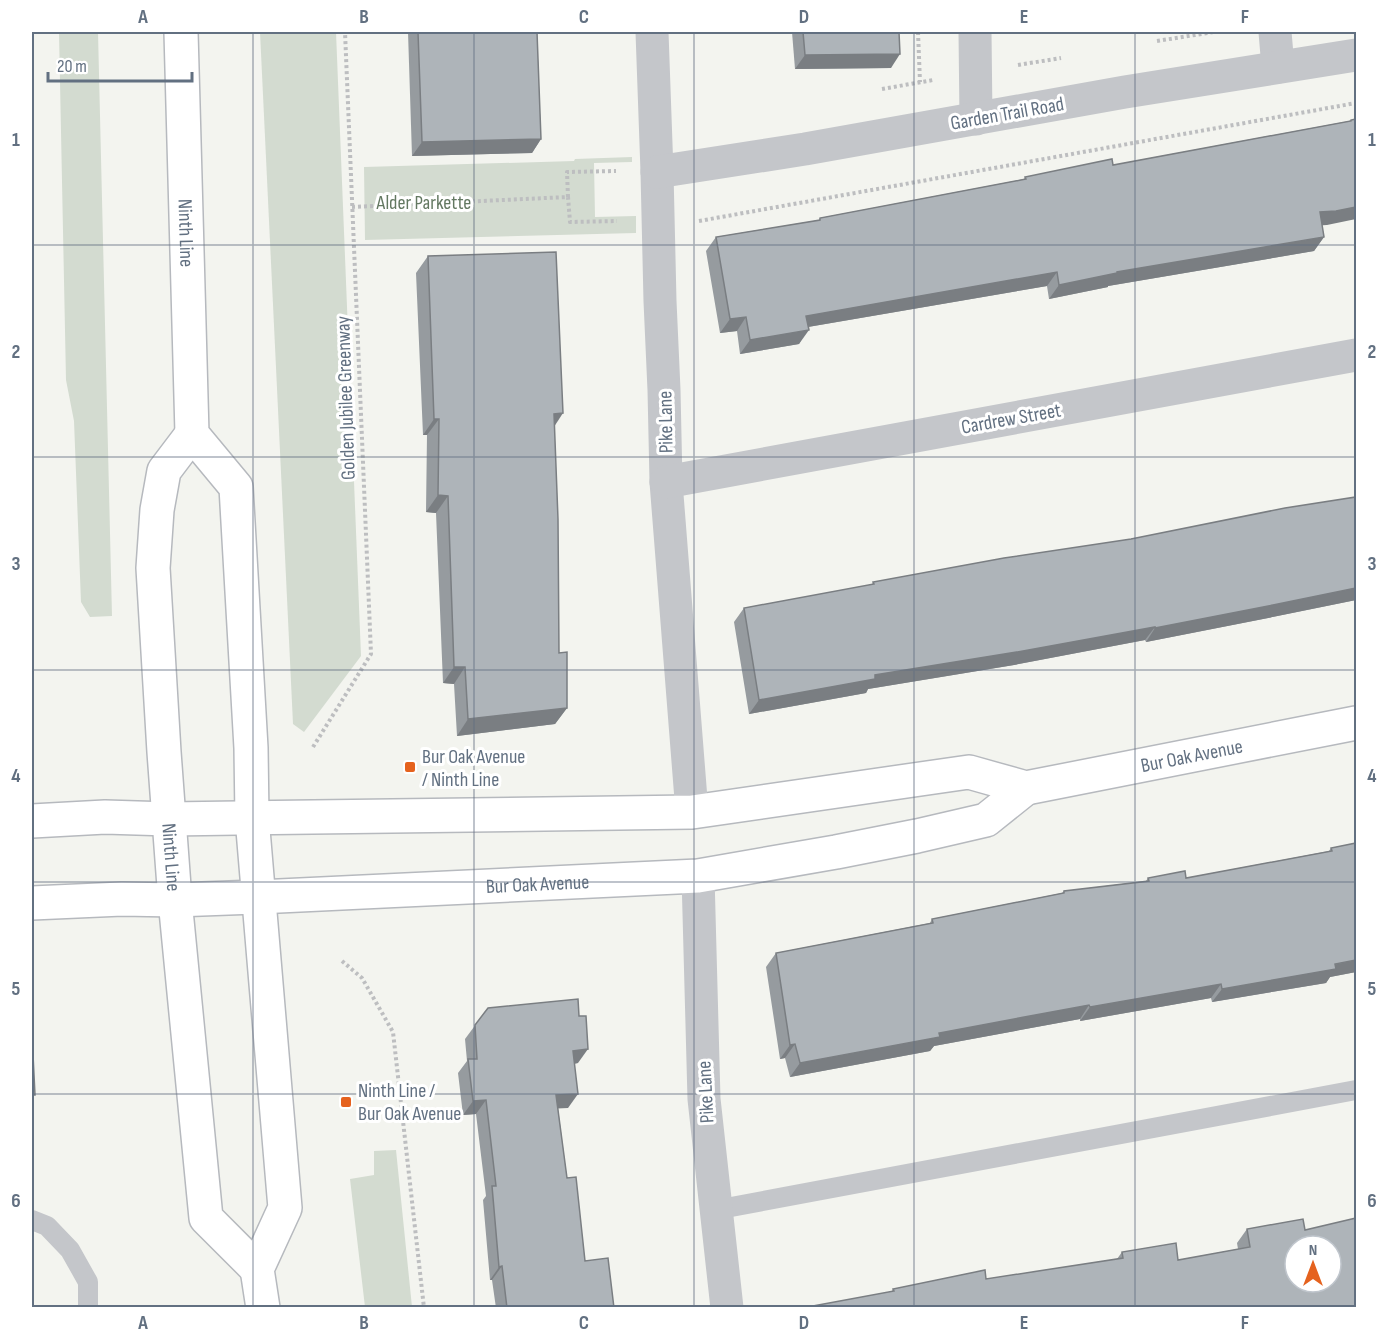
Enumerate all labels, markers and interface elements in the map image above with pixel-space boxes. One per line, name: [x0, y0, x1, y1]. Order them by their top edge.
text: A: [137, 5, 148, 29]
text: B: [359, 5, 369, 29]
text: C: [579, 5, 589, 29]
text: D: [799, 5, 809, 29]
text: E: [1020, 5, 1028, 29]
text: F: [1241, 5, 1249, 29]
scale bar: [48, 45, 192, 83]
text: 20 m: [57, 56, 87, 77]
street label: Garden Trail Road: [949, 92, 1066, 136]
text: 1: [12, 128, 20, 152]
text: 1: [1368, 128, 1376, 152]
park label: Alder Parkette: [376, 191, 471, 215]
street label: Ninth Line: [173, 199, 198, 267]
street label: Golden Jubilee Greenway: [331, 315, 361, 480]
text: 2: [12, 340, 20, 364]
text: 2: [1368, 340, 1376, 364]
street label: Pike Lane: [653, 391, 679, 453]
street label: Cardrew Street: [959, 398, 1063, 440]
text: 3: [12, 552, 21, 576]
text: 3: [1368, 552, 1377, 576]
street label: Bur Oak Avenue: [1139, 735, 1245, 778]
place label: Bur Oak Avenue / Ninth Line: [422, 745, 525, 792]
marker: Bur Oak Avenue / Ninth Line: [403, 760, 417, 774]
text: 4: [11, 764, 21, 788]
text: 4: [1367, 764, 1377, 788]
street label: Ninth Line: [156, 822, 185, 892]
street label: Bur Oak Avenue: [485, 870, 590, 899]
text: 5: [12, 977, 21, 1001]
text: 5: [1368, 977, 1377, 1001]
street label: Pike Lane: [692, 1060, 720, 1124]
place label: Ninth Line / Bur Oak Avenue: [358, 1079, 461, 1126]
marker: Ninth Line / Bur Oak Avenue: [339, 1095, 353, 1109]
text: 6: [11, 1189, 21, 1213]
text: 6: [1367, 1189, 1377, 1213]
north arrow: [1283, 1234, 1343, 1294]
text: N: [1309, 1241, 1317, 1260]
text: A: [137, 1311, 148, 1335]
text: B: [359, 1311, 369, 1335]
text: C: [579, 1311, 589, 1335]
text: D: [799, 1311, 809, 1335]
text: E: [1020, 1311, 1028, 1335]
text: F: [1241, 1311, 1249, 1335]

